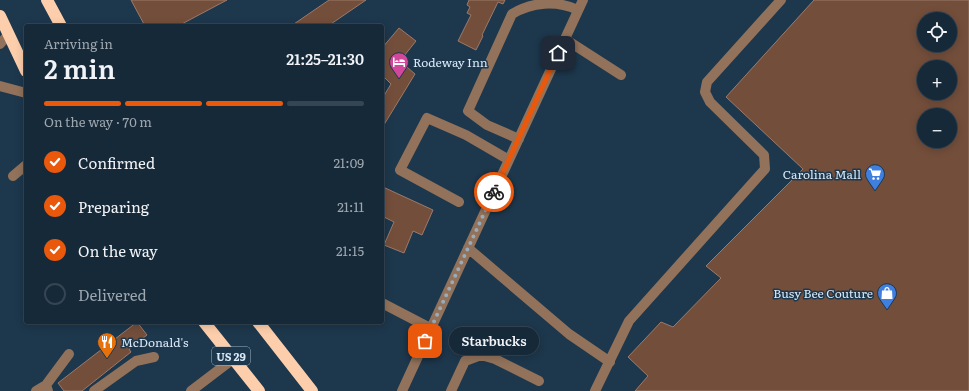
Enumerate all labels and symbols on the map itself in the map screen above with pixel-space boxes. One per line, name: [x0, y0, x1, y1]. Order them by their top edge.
pin: [541, 36, 575, 70]
hotel icon: Rodeway Inn: [388, 51, 410, 79]
place label: Rodeway Inn: [413, 53, 488, 71]
supermarket icon: Carolina Mall: [864, 163, 886, 191]
place label: Carolina Mall: [783, 165, 861, 183]
courier: [474, 172, 514, 212]
shop icon: Busy Bee Couture: [876, 282, 898, 310]
place label: Busy Bee Couture: [773, 284, 873, 302]
pin: [408, 324, 442, 358]
callout: Starbucks: [449, 327, 539, 355]
restaurant icon: McDonald's: [96, 331, 118, 359]
place label: McDonald's: [121, 333, 189, 351]
road number: US 29: [212, 347, 250, 365]

